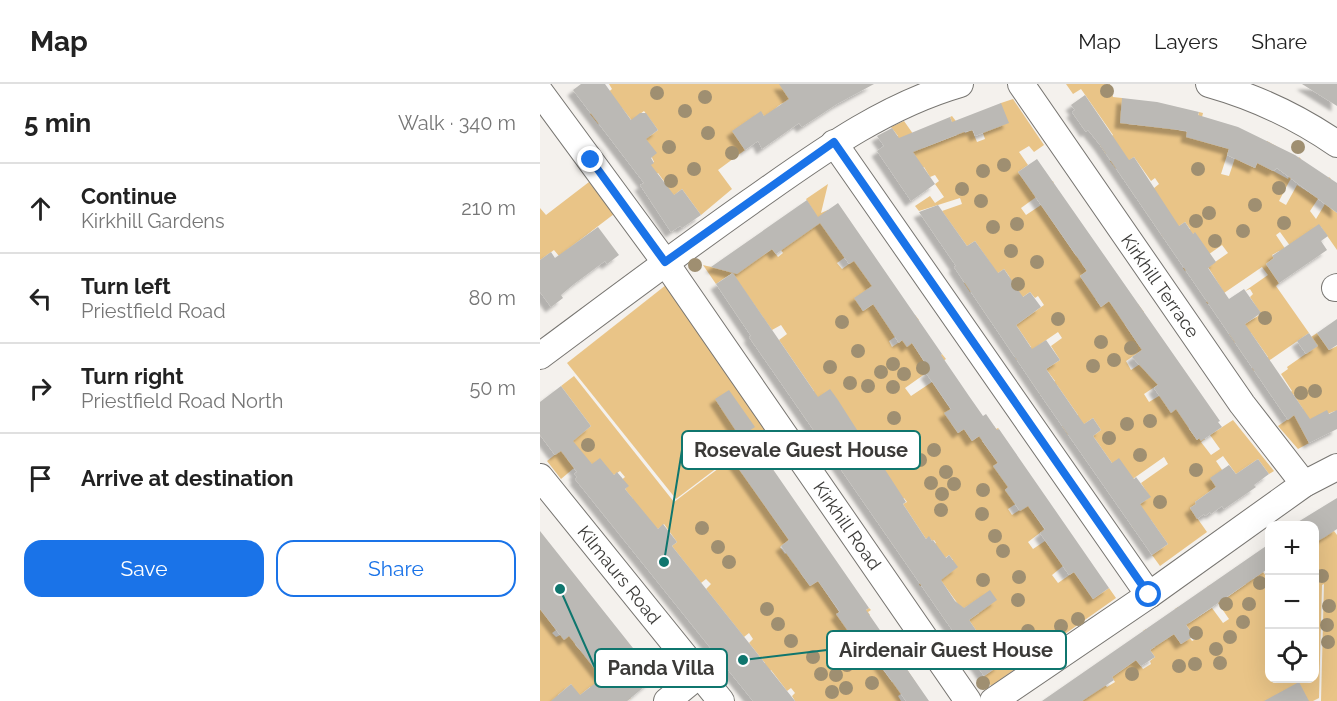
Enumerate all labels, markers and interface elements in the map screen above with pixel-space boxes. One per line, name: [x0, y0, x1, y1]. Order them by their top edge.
text: Map: [30, 25, 88, 58]
text: Map: [1078, 29, 1121, 54]
text: Layers: [1154, 29, 1218, 54]
text: Share: [1251, 29, 1307, 54]
text: 5 min: [24, 108, 91, 138]
text: Walk · 340 m: [398, 111, 516, 135]
route end: [577, 146, 603, 172]
text: Continue: [81, 183, 177, 209]
icon: ahead: [24, 192, 57, 225]
text: 210 m: [461, 196, 516, 220]
text: Kirkhill Gardens: [81, 209, 225, 233]
street label: Kirkhill Terrace: [1117, 230, 1204, 342]
text: Turn left: [81, 273, 171, 299]
icon: left: [24, 282, 57, 315]
text: 80 m: [468, 286, 516, 310]
text: Priestfield Road: [81, 299, 226, 323]
text: Turn right: [81, 363, 184, 389]
icon: right: [24, 372, 57, 405]
text: 50 m: [469, 376, 516, 400]
text: Priestfield Road North: [81, 389, 283, 413]
callout: Rosevale Guest House: [682, 431, 920, 469]
text: Rosevale Guest House: [694, 438, 908, 462]
icon: arrive: [24, 462, 57, 495]
text: Arrive at destination: [81, 465, 294, 491]
street label: Kirkhill Road: [809, 478, 885, 574]
street label: Kilmaurs Road: [573, 521, 665, 628]
map controls: [1265, 521, 1319, 683]
button: +: [1265, 521, 1319, 575]
button: Save: [24, 540, 264, 597]
button: Share: [276, 540, 516, 597]
button: −: [1265, 575, 1319, 629]
route start: [1135, 581, 1161, 607]
button: locate: [1265, 629, 1319, 683]
callout: Airdenair Guest House: [827, 631, 1066, 669]
text: Airdenair Guest House: [839, 638, 1053, 662]
callout: Panda Villa: [595, 649, 727, 687]
text: Panda Villa: [607, 656, 715, 680]

